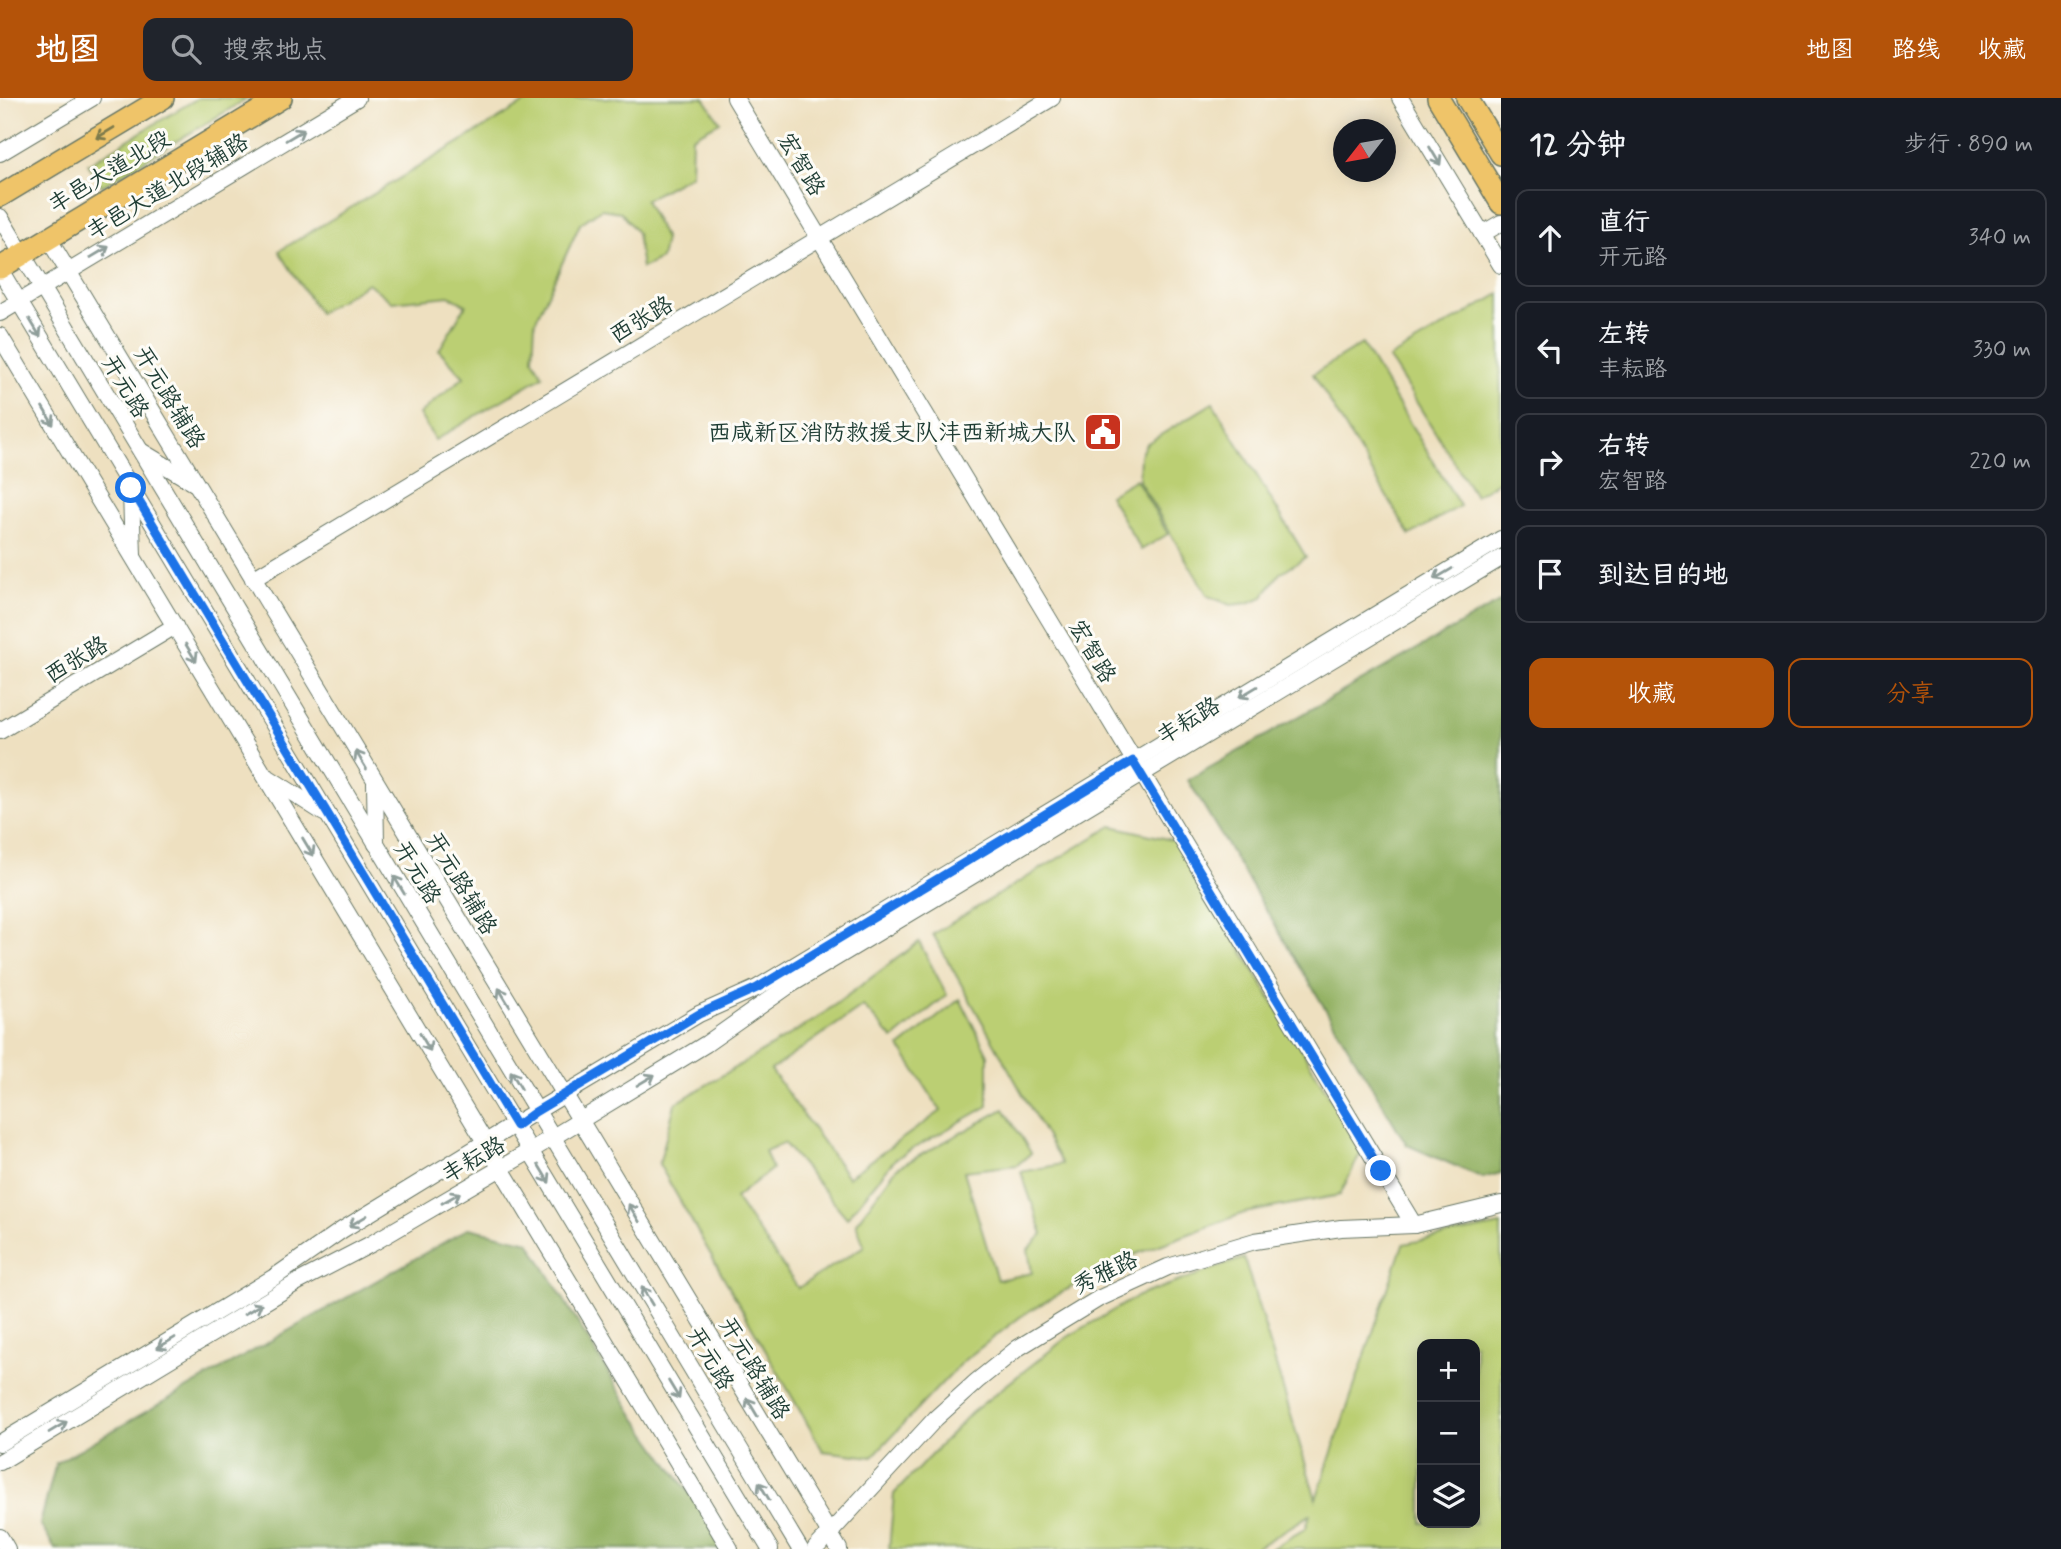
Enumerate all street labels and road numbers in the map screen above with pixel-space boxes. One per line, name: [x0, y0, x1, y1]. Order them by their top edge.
street label: 丰邑大道北段: [43, 124, 177, 221]
street label: 丰邑大道北段辅路: [81, 127, 255, 248]
street label: 宏智路: [770, 128, 831, 202]
street label: 西张路: [605, 290, 679, 351]
street label: 开元路辅路: [126, 341, 211, 455]
street label: 开元路: [94, 350, 155, 424]
street label: 宏智路: [1061, 615, 1122, 689]
street label: 西张路: [40, 630, 114, 691]
street label: 丰耘路: [1152, 691, 1226, 752]
street label: 开元路辅路: [418, 827, 503, 941]
street label: 开元路: [386, 836, 447, 910]
street label: 丰耘路: [437, 1130, 511, 1191]
street label: 秀雅路: [1068, 1245, 1143, 1302]
street label: 开元路辅路: [711, 1312, 796, 1426]
street label: 开元路: [679, 1322, 740, 1396]

